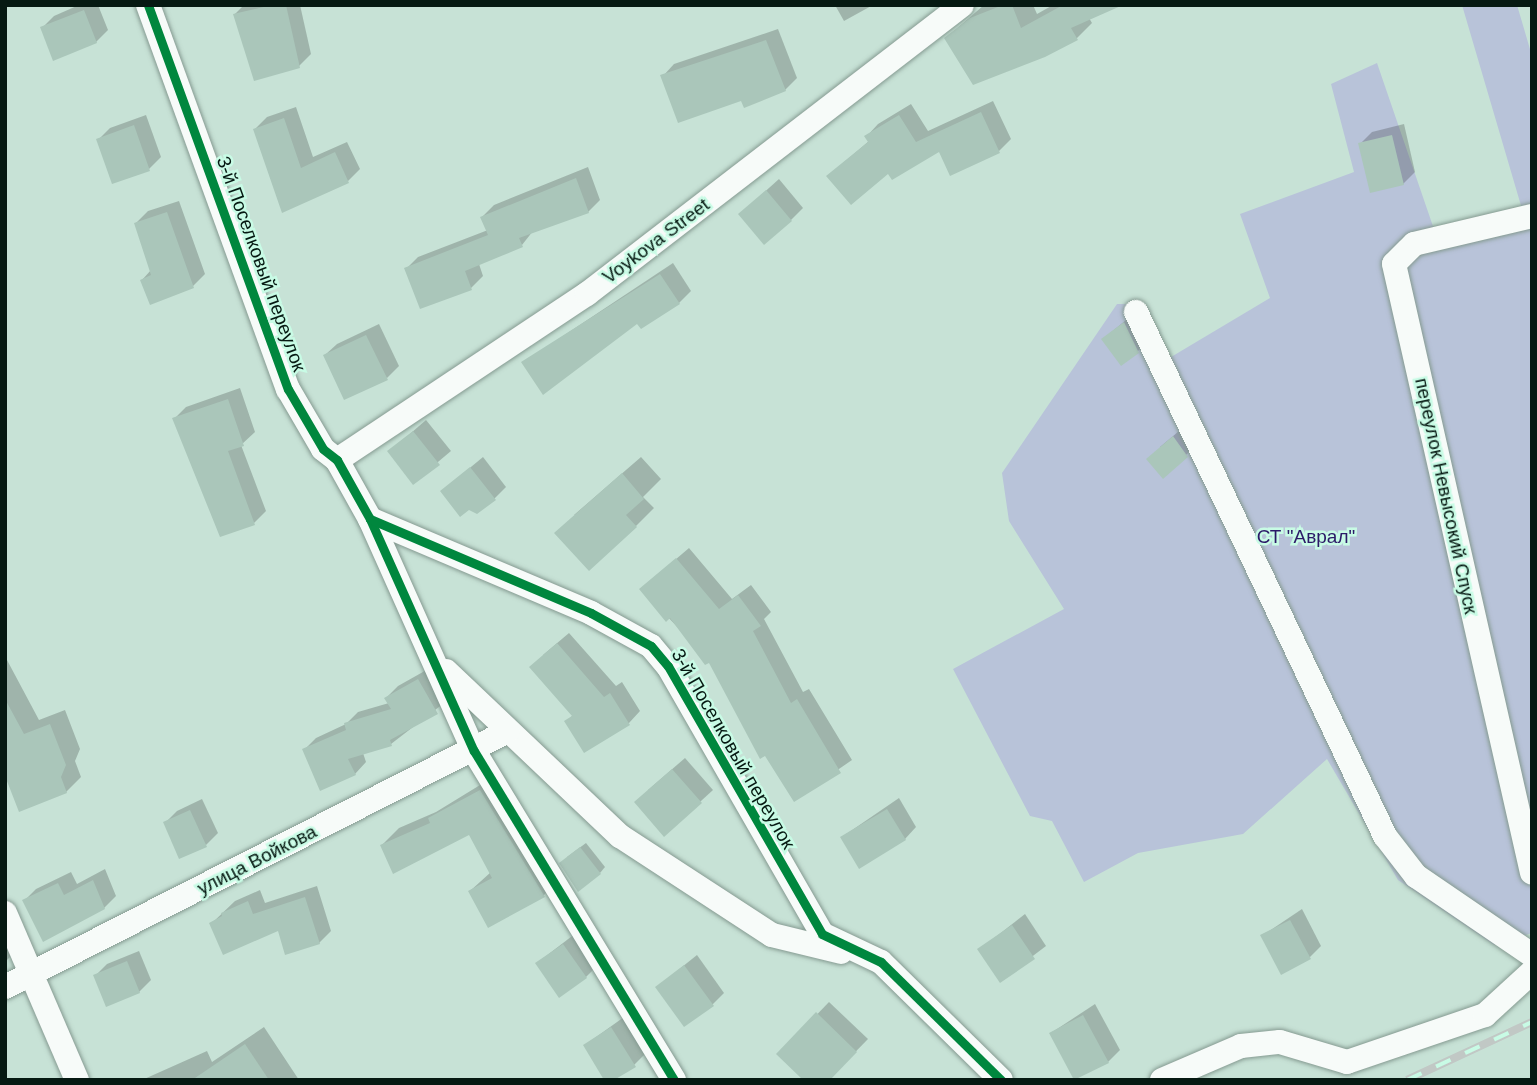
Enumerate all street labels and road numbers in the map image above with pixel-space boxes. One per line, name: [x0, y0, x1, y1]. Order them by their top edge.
street label: 3-й Поселковый переулок: [211, 153, 311, 375]
street label: Voykova Street: [598, 193, 714, 289]
street label: переулок Невысокий Спуск: [1410, 376, 1482, 616]
street label: 3-й Поселковый переулок: [666, 645, 800, 853]
street label: улица Войкова: [194, 820, 320, 900]

